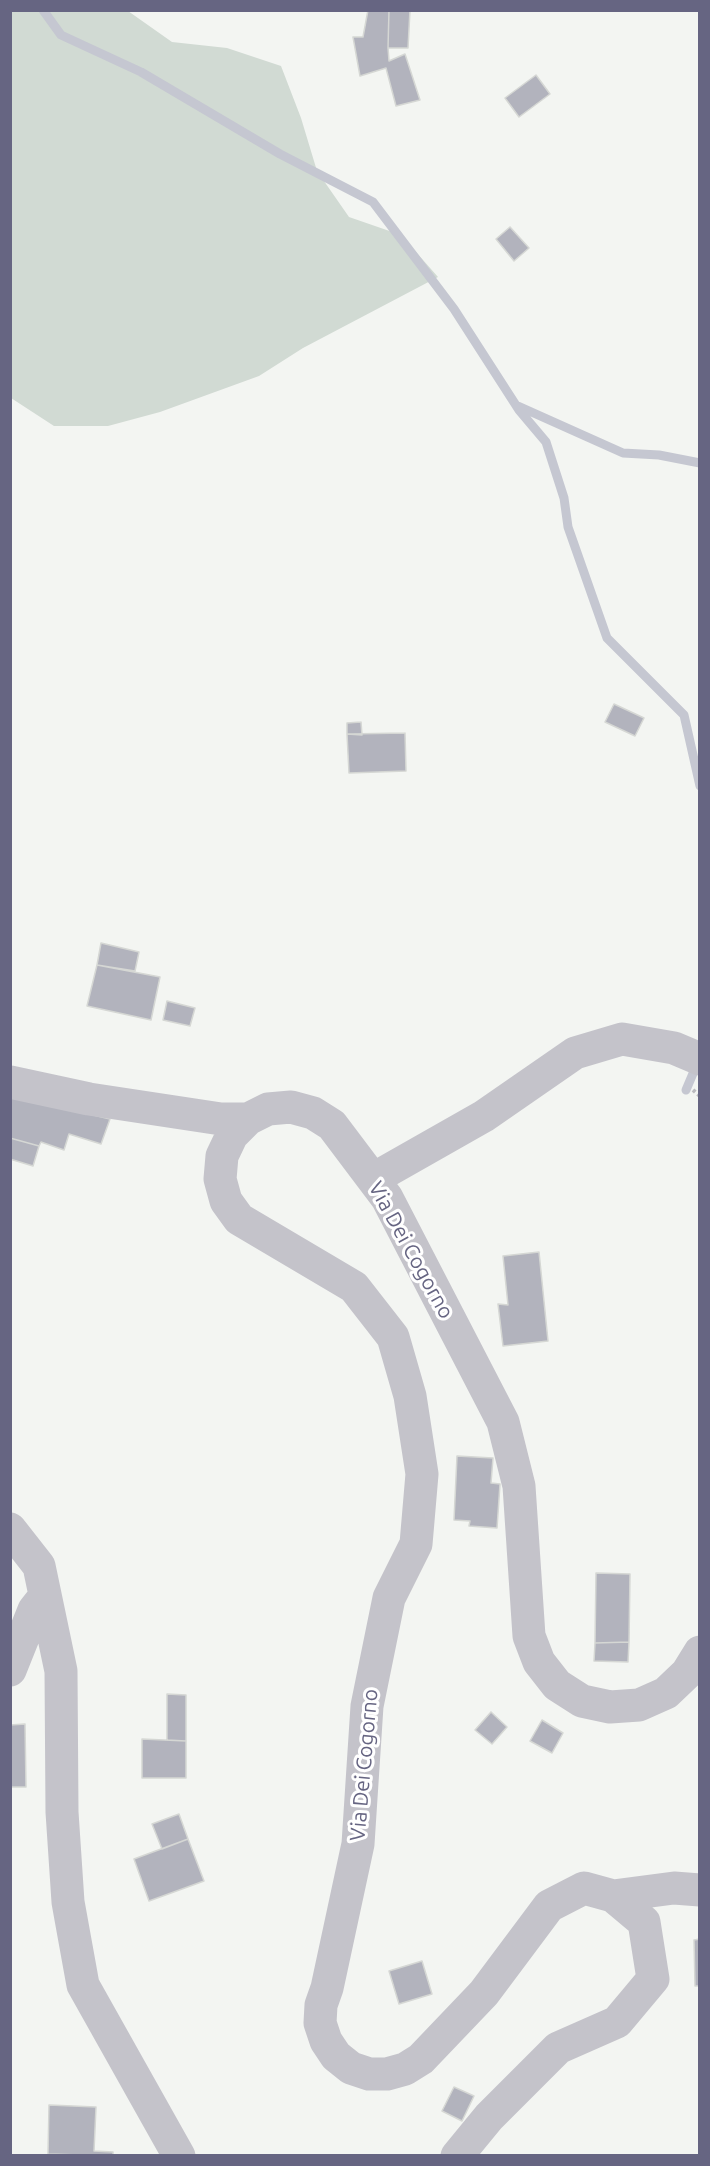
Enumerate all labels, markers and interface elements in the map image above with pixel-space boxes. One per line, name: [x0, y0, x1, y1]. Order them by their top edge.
street label: Via Dei Cogorno: [363, 1177, 459, 1323]
street label: Via Dei Cogorno: [345, 1688, 383, 1842]

